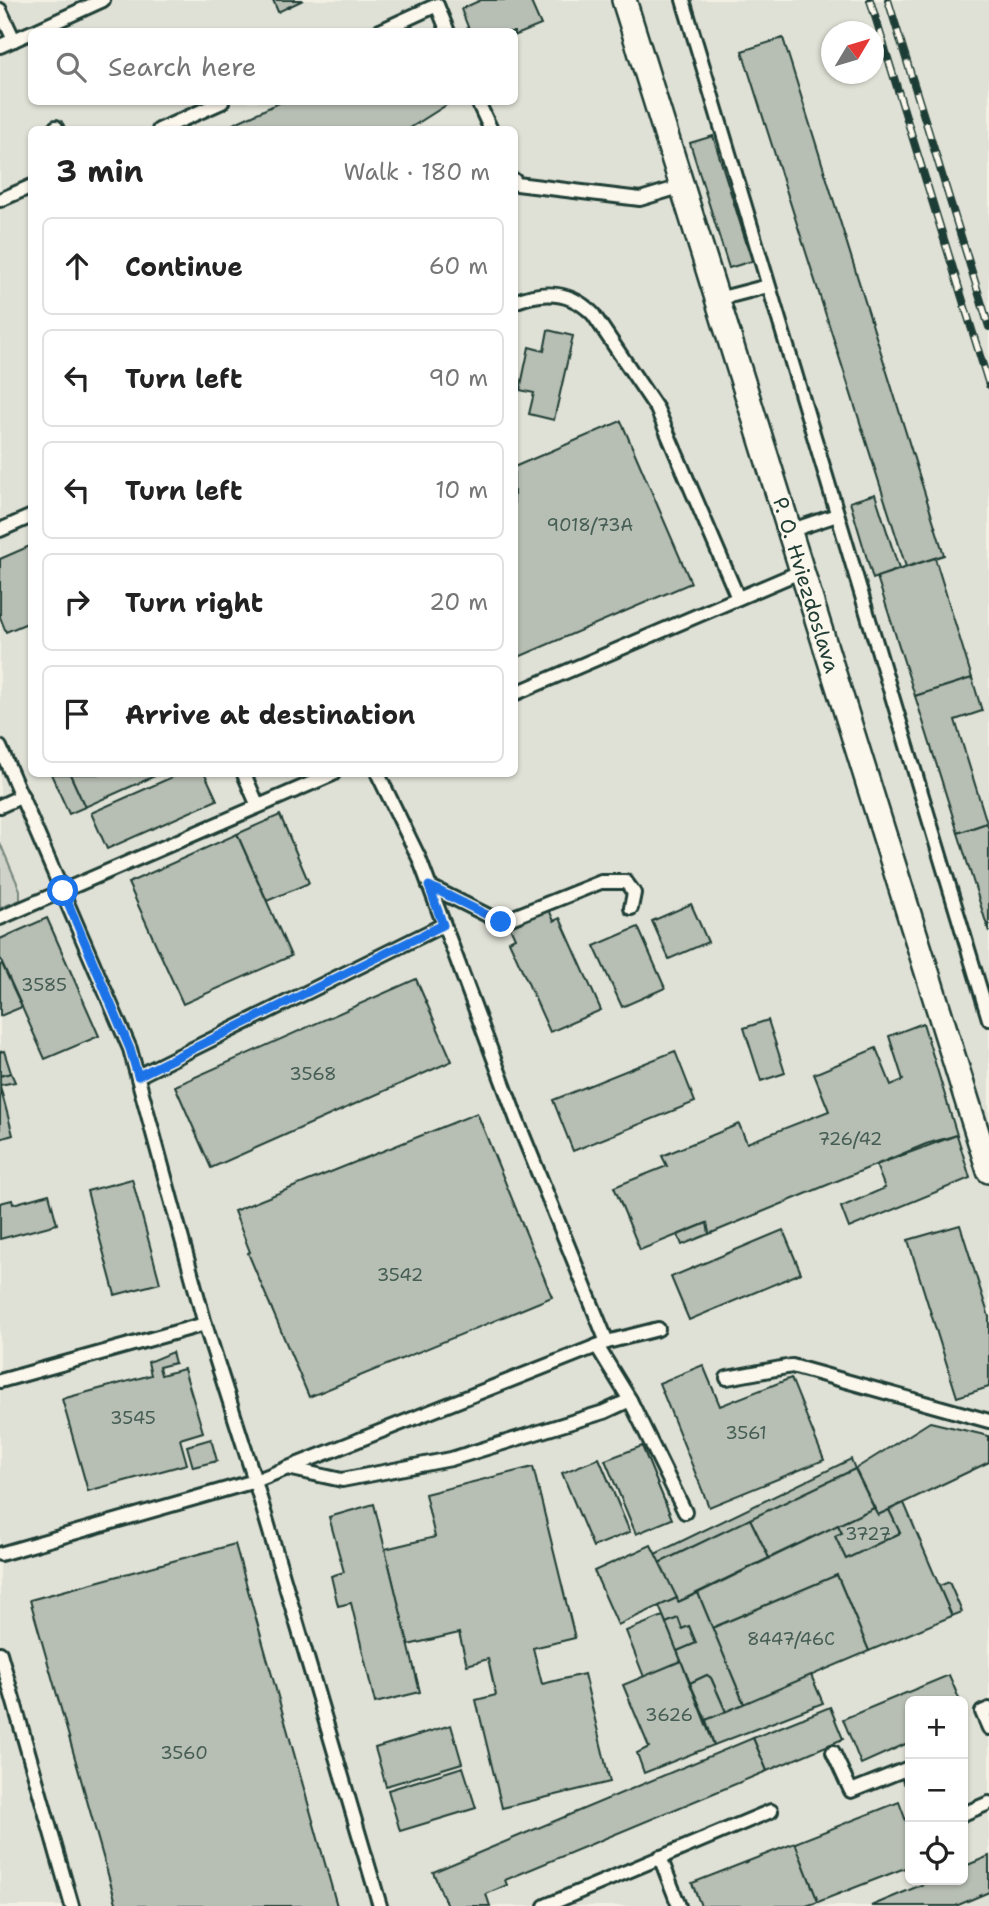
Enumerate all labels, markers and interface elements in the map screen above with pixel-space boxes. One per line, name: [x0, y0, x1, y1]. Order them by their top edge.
north arrow: [821, 21, 884, 84]
search box: [28, 28, 518, 105]
icon: search: [52, 48, 90, 86]
text: Search here: [108, 49, 257, 84]
text: 3 min: [56, 151, 143, 192]
text: Walk · 180 m: [344, 157, 490, 187]
icon: ahead: [58, 247, 96, 285]
text: Continue: [125, 249, 243, 284]
text: 60 m: [429, 251, 488, 281]
icon: left: [58, 359, 96, 397]
text: Turn left: [125, 361, 242, 396]
text: 90 m: [428, 363, 488, 393]
icon: left: [58, 471, 96, 509]
text: Turn left: [125, 473, 242, 508]
text: 10 m: [435, 475, 488, 505]
street label: P. O. Hviezdoslava: [766, 494, 846, 676]
house number: 9018/73A: [547, 513, 633, 537]
icon: right: [58, 583, 96, 621]
text: Turn right: [125, 585, 263, 620]
text: 20 m: [429, 587, 488, 617]
icon: arrive: [58, 695, 96, 733]
text: Arrive at destination: [125, 697, 415, 732]
route start: [47, 875, 78, 906]
route end: [485, 906, 516, 937]
house number: 3585: [21, 973, 67, 997]
house number: 3568: [289, 1062, 337, 1086]
house number: 726/42: [818, 1127, 882, 1151]
house number: 3542: [377, 1263, 423, 1287]
house number: 3545: [110, 1406, 156, 1430]
house number: 3561: [725, 1421, 767, 1445]
house number: 3727: [845, 1522, 891, 1546]
house number: 8447/46C: [747, 1627, 835, 1651]
map controls: [905, 1696, 968, 1885]
button: +: [905, 1696, 968, 1759]
house number: 3626: [645, 1703, 693, 1727]
house number: 3560: [160, 1741, 208, 1765]
button: −: [905, 1759, 968, 1822]
button: locate: [905, 1822, 968, 1885]

